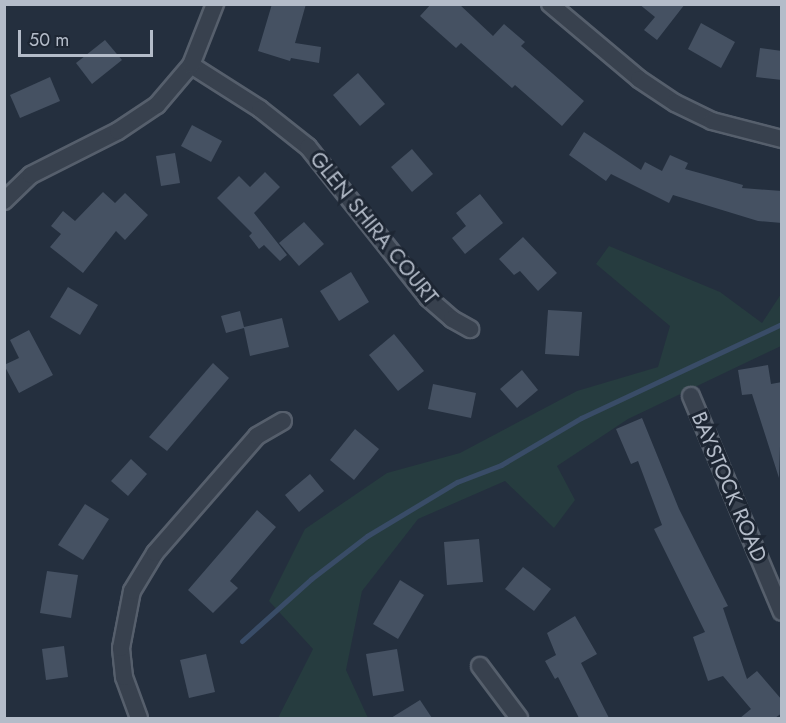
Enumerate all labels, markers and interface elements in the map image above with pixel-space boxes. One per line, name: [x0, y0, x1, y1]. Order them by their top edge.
scale bar: [21, 18, 156, 56]
text: 50 m: [29, 27, 69, 53]
street label: GLEN SHIRA COURT: [305, 147, 443, 309]
street label: BAYSTOCK ROAD: [686, 408, 772, 566]

